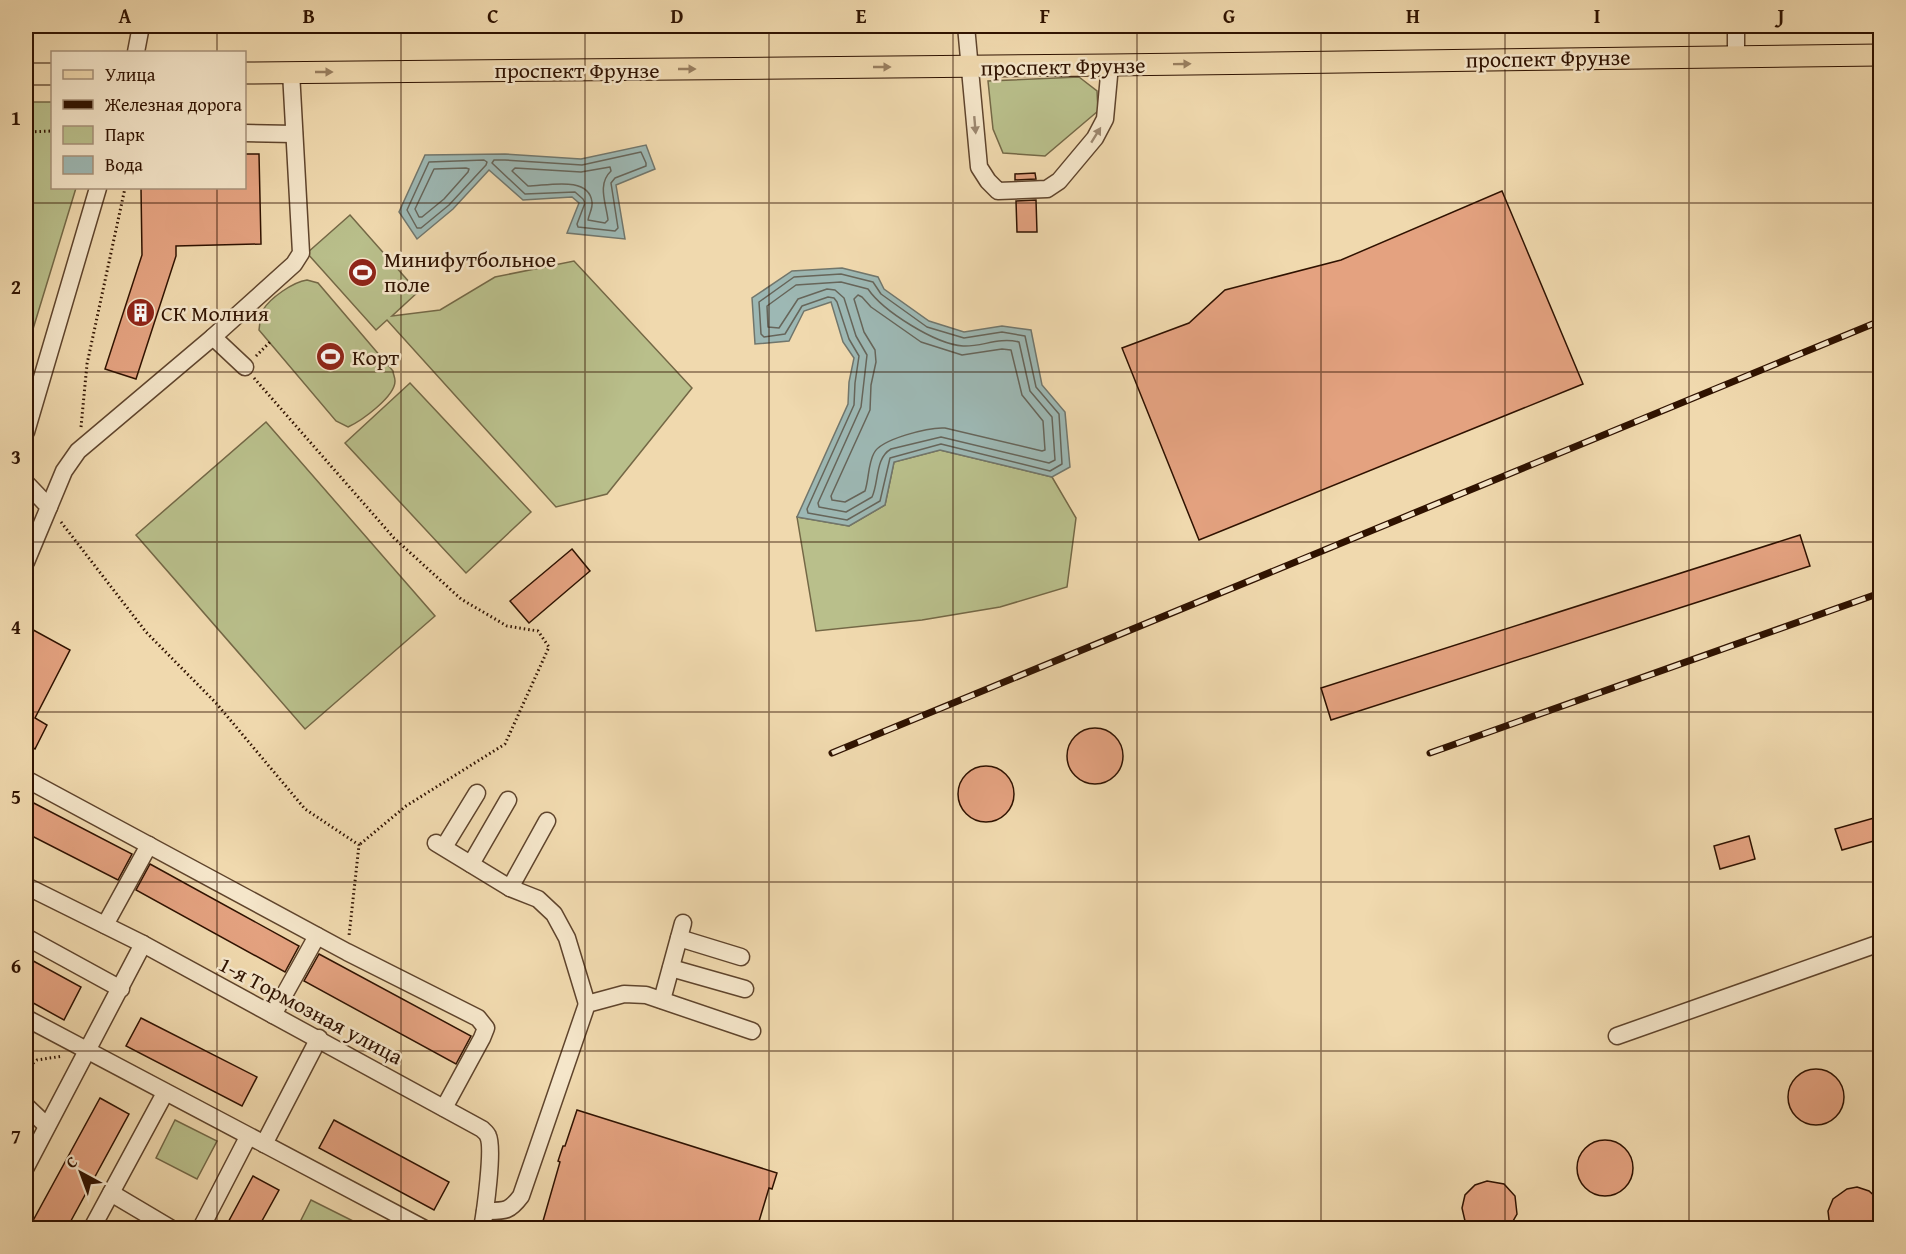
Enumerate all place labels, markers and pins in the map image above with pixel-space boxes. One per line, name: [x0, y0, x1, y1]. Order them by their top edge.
place label: Минифутбольное поле: [384, 243, 556, 300]
sports icon: Минифутбольное поле: [347, 256, 379, 288]
building icon: СК Молния: [124, 297, 156, 329]
place label: СК Молния: [161, 297, 269, 329]
sports icon: Корт: [315, 341, 347, 373]
place label: Корт: [352, 341, 400, 373]

